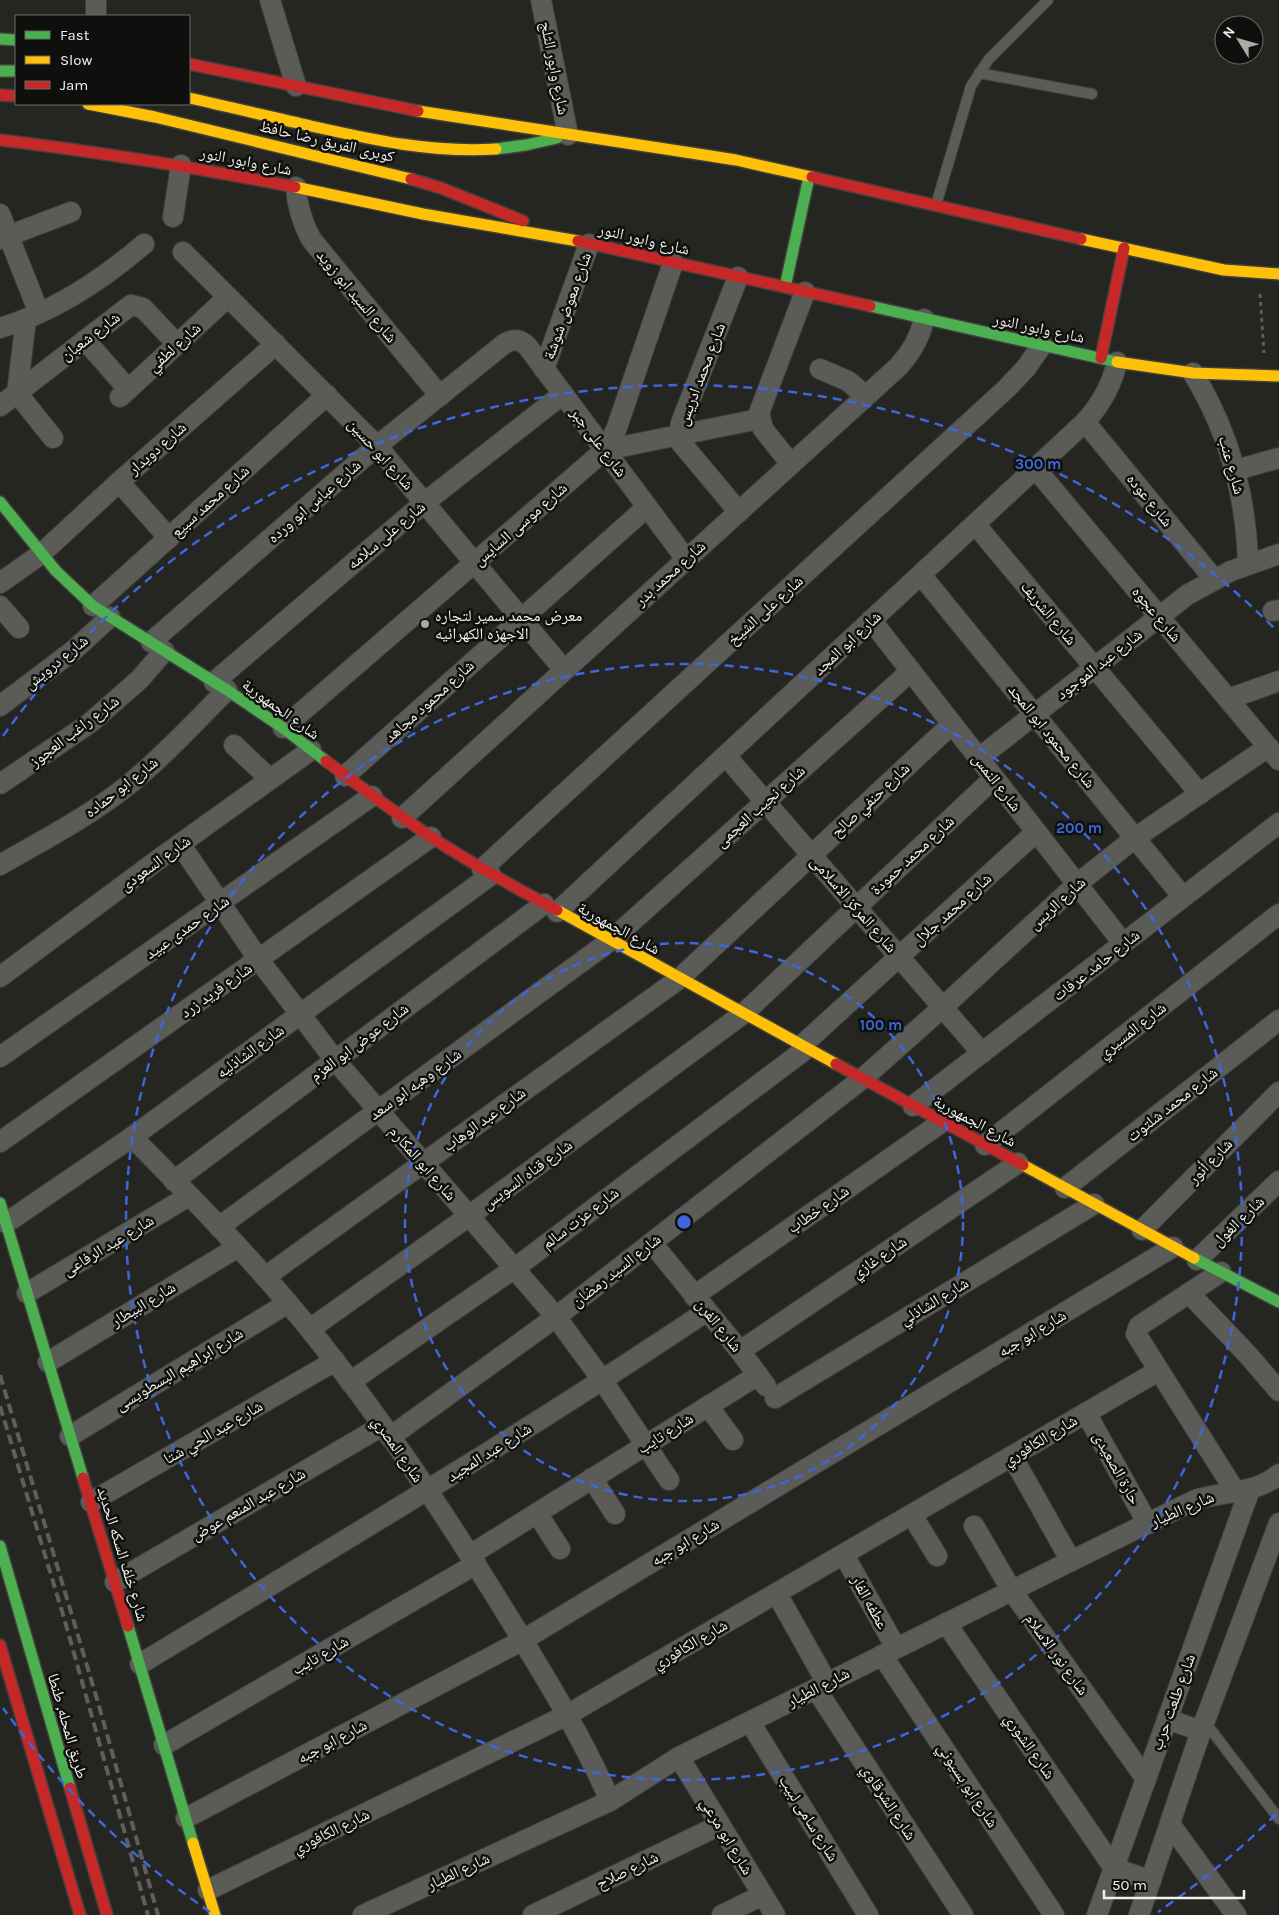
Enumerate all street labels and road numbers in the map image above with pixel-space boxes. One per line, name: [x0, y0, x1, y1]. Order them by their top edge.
street label: شارع وابور الثلج: [536, 20, 573, 117]
street label: كوبرى الفريق رضا حافظ: [257, 116, 397, 167]
street label: شارع وابور النور: [197, 143, 293, 180]
street label: شارع وابور النور: [595, 219, 691, 260]
street label: شارع السيد ابو زويد: [312, 246, 401, 347]
street label: شارع معوض شوشة: [539, 250, 596, 363]
street label: شارع شعبان: [57, 308, 124, 365]
street label: شارع وابور النور: [990, 309, 1086, 348]
street label: شارع لطفي: [144, 318, 207, 378]
street label: شارع محمد ادريس: [673, 320, 730, 428]
street label: شارع على جبر: [565, 403, 631, 481]
street label: شارع ابو حسين: [343, 414, 418, 494]
street label: شارع دويدار: [123, 417, 191, 480]
street label: شارع عنب: [1214, 434, 1249, 497]
street label: شارع عباس ابو ورده: [263, 455, 365, 547]
street label: شارع محمد سبيع: [167, 461, 254, 542]
street label: شارع عوده: [1122, 470, 1177, 531]
street label: شارع موسى السايس: [469, 478, 571, 571]
street label: شارع على سلامه: [343, 497, 429, 574]
street label: شارع محمد بدر: [630, 536, 710, 611]
street label: شارع على الشيخ: [723, 571, 807, 650]
street label: شارع الشريف: [1016, 577, 1081, 649]
street label: شارع عجوه: [1127, 582, 1186, 646]
street label: شارع ابو المجد: [809, 607, 886, 680]
street label: شارع عبد الموجود: [1052, 625, 1146, 704]
street label: شارع درويش: [20, 631, 92, 694]
street label: شارع محمود مجاهد: [380, 656, 479, 747]
street label: شارع الجمهورية: [238, 675, 323, 744]
street label: شارع محمود ابو المجد: [1003, 680, 1100, 792]
street label: شارع راغب العجوز: [25, 691, 123, 772]
street label: شارع النمس: [967, 749, 1026, 816]
street label: شارع ابو حماده: [81, 753, 162, 822]
street label: شارع حنفي صالح: [827, 759, 915, 844]
street label: شارع نجيب العجمى: [711, 761, 809, 852]
street label: شارع محمد حمودة: [866, 811, 959, 899]
street label: شارع السعودى: [116, 831, 195, 896]
street label: شارع المركز الاسلامى: [806, 852, 901, 957]
street label: شارع محمد جلال: [909, 869, 996, 950]
street label: شارع الريس: [1025, 873, 1090, 934]
street label: شارع حمدى عبيد: [141, 891, 233, 964]
street label: شارع الجمهورية: [574, 898, 663, 959]
street label: شارع حامد عرفات: [1049, 925, 1144, 1006]
street label: شارع فريد زرد: [176, 958, 256, 1022]
street label: شارع المسيري: [1094, 998, 1172, 1065]
street label: شارع عوض ابو العزم: [306, 999, 413, 1086]
street label: شارع الشاذليه: [212, 1020, 288, 1083]
street label: شارع وهبه ابو سعد: [365, 1044, 466, 1125]
street label: شارع محمد شلتوت: [1123, 1063, 1222, 1146]
street label: شارع عبد الوهاب: [439, 1083, 530, 1156]
street label: شارع الجمهورية: [930, 1091, 1020, 1152]
street label: شارع ابو المكارم: [385, 1122, 461, 1205]
street label: شارع أنور: [1183, 1134, 1237, 1189]
street label: شارع قناه السويس: [478, 1135, 576, 1214]
street label: شارع خطاب: [784, 1181, 853, 1238]
street label: شارع عزت سالم: [538, 1183, 623, 1254]
street label: شارع الغول: [1208, 1192, 1269, 1251]
street label: شارع عيد الرفاعى: [59, 1210, 158, 1281]
street label: شارع السيد رمضان: [567, 1229, 665, 1312]
street label: شارع غازي: [848, 1232, 912, 1285]
street label: شارع الشاذلي: [896, 1273, 974, 1332]
street label: شارع البيطار: [106, 1277, 179, 1332]
street label: شارع الفرن: [691, 1294, 746, 1356]
street label: شارع ابو جبه: [995, 1305, 1070, 1362]
street label: شارع ابراهيم البسطويسى: [112, 1323, 247, 1416]
street label: شارع عبد الحي شتا: [160, 1396, 267, 1471]
street label: شارع تايب: [634, 1408, 697, 1458]
street label: شارع الكافوري: [999, 1410, 1082, 1472]
street label: شارع المصري: [366, 1412, 428, 1488]
street label: شارع عبد المجيد: [443, 1418, 535, 1486]
street label: حارة الصعيدى: [1088, 1428, 1145, 1508]
street label: شارع عبد المنعم عوض: [187, 1464, 309, 1545]
street label: شارع خلف السكه الحديد: [93, 1484, 153, 1624]
street label: شارع الطيار: [1146, 1487, 1217, 1532]
street label: شارع ابو جبه: [648, 1514, 723, 1571]
street label: عطفه الفار: [847, 1571, 893, 1632]
street label: شارع نور الاسلام: [1020, 1609, 1093, 1699]
street label: شارع الكافوري: [649, 1615, 732, 1676]
street label: شارع تايب: [288, 1631, 352, 1680]
street label: شارع طلعت حرب: [1147, 1651, 1200, 1753]
street label: شارع الطيار: [783, 1663, 853, 1712]
street label: طريق المحله, طنطا: [43, 1671, 92, 1781]
street label: شارع الشوري: [998, 1710, 1059, 1784]
street label: شارع ابو جبه: [294, 1715, 370, 1768]
street label: شارع ابو بسيوني: [931, 1739, 1002, 1833]
street label: شارع الشرقاوي: [855, 1760, 921, 1845]
street label: شارع سامى لبيب: [774, 1772, 843, 1865]
street label: شارع ابو مرعي: [694, 1794, 757, 1880]
street label: شارع الكافوري: [289, 1804, 374, 1861]
street label: شارع صلاح: [593, 1847, 662, 1894]
street label: شارع الطيار: [423, 1848, 493, 1895]

